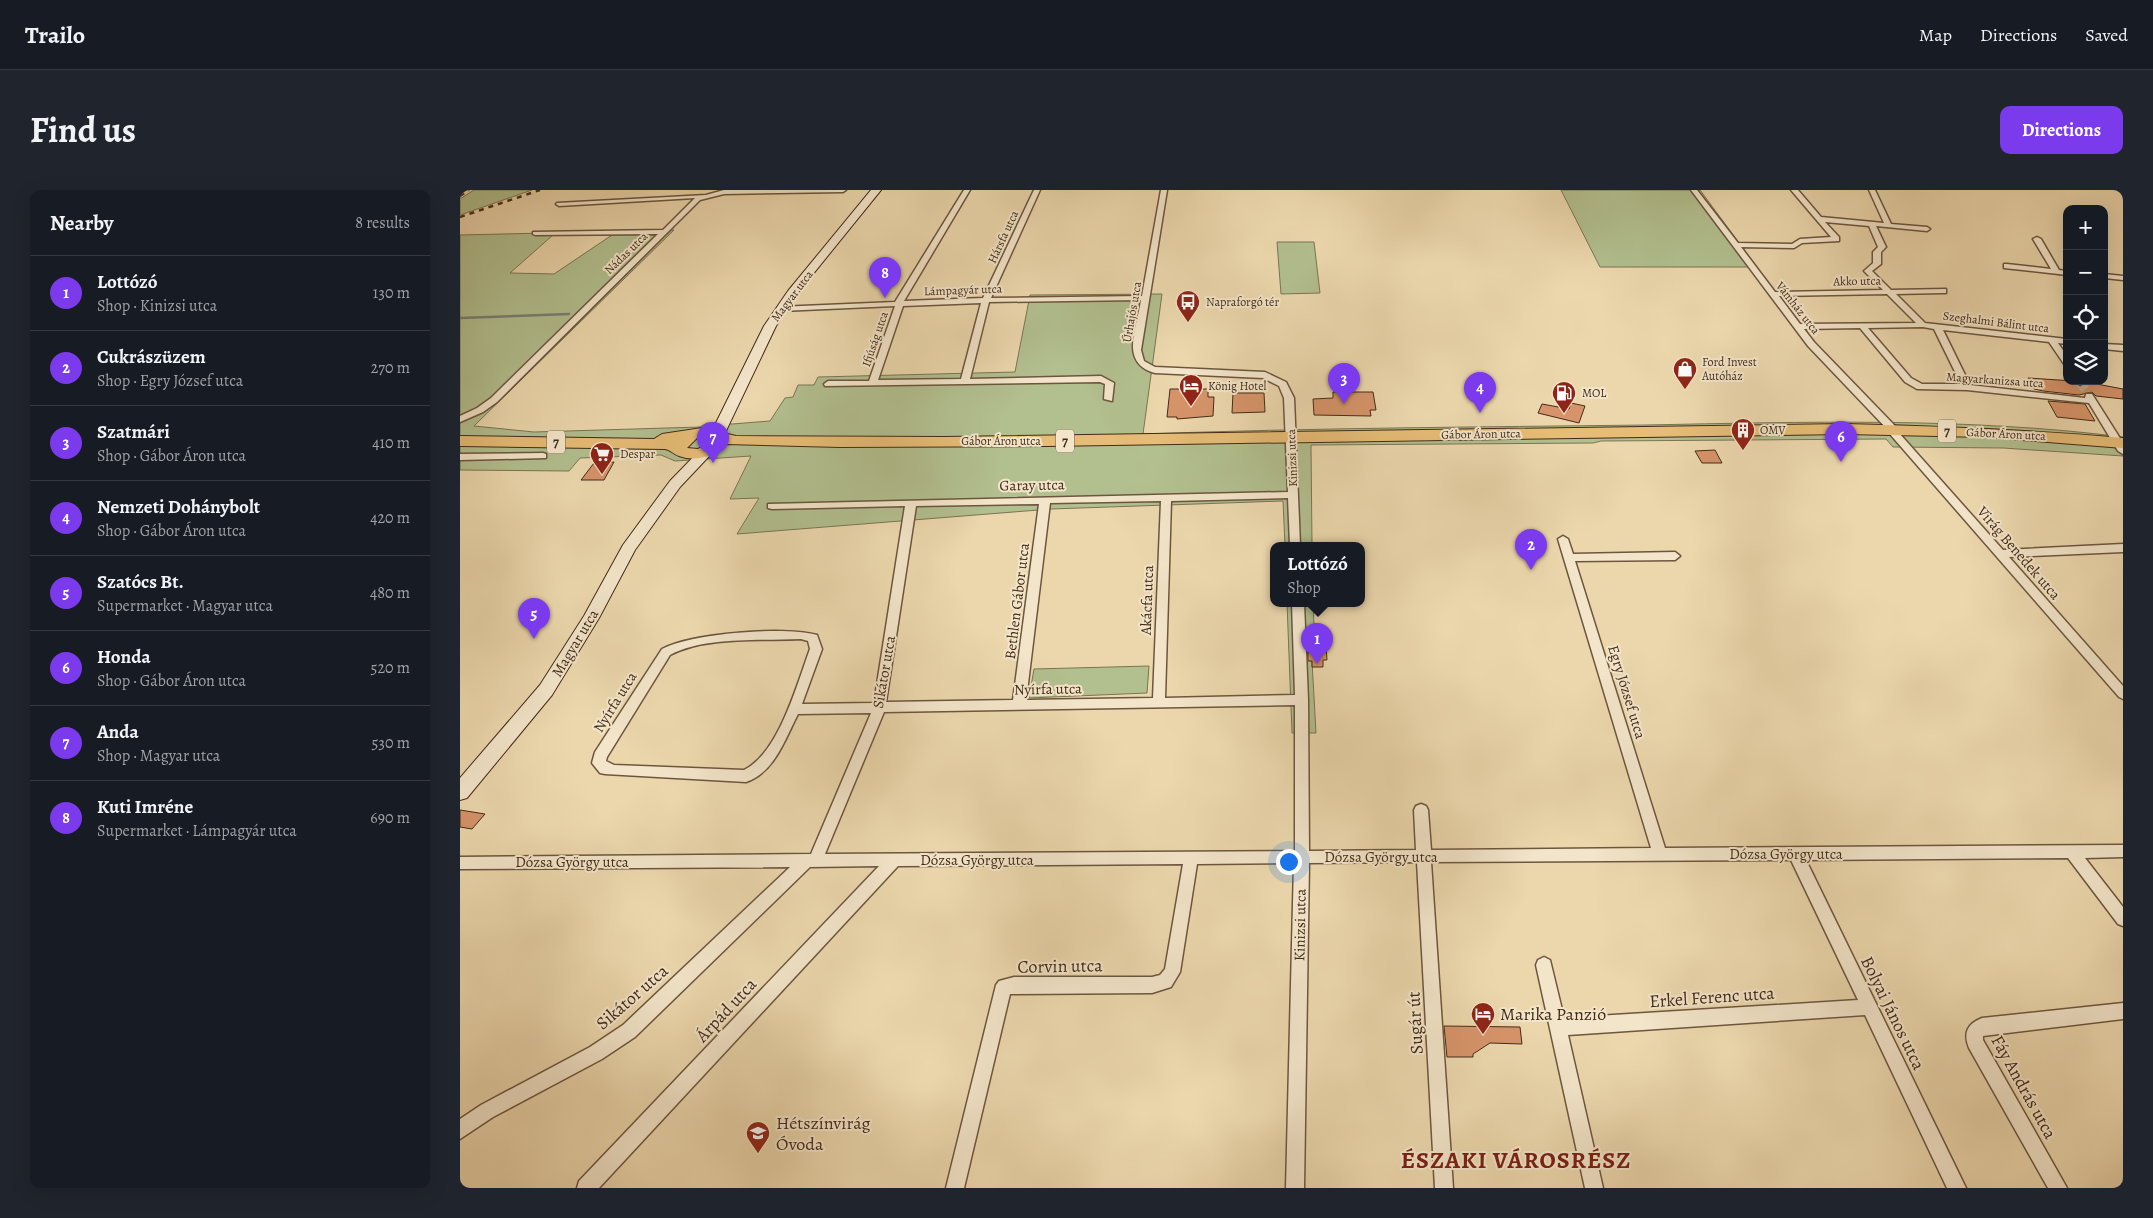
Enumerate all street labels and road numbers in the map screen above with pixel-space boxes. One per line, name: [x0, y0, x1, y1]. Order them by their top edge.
street label: Hársfa utca: [984, 208, 1022, 266]
street label: Nádas utca: [601, 228, 651, 278]
street label: Magyar utca: [767, 267, 817, 325]
street label: Akko utca: [1832, 273, 1881, 289]
street label: Vámház utca: [1772, 278, 1824, 338]
street label: Űrhajós utca: [1119, 280, 1145, 344]
street label: Lámpagyár utca: [924, 281, 1003, 299]
street label: Szeghalmi Bálint utca: [1942, 308, 2050, 336]
street label: Ifjúság utca: [858, 309, 892, 369]
street label: Magyarkanizsa utca: [1946, 369, 2045, 391]
road number: 7: [1938, 420, 1956, 442]
street label: Gábor Áron utca: [1966, 424, 2047, 444]
street label: Gábor Áron utca: [1441, 425, 1521, 443]
street label: Kinizsi utca: [1283, 428, 1301, 487]
road number: 7: [547, 430, 565, 454]
road number: 7: [1056, 430, 1074, 452]
street label: Gábor Áron utca: [961, 433, 1041, 449]
street label: Garay utca: [999, 474, 1065, 496]
street label: Virág Benedek utca: [1972, 501, 2065, 604]
street label: Bethlen Gábor utca: [1000, 542, 1034, 660]
street label: Akácfa utca: [1136, 565, 1158, 636]
street label: Magyar utca: [547, 605, 603, 681]
street label: Sikátor utca: [868, 634, 900, 710]
street label: Egry József utca: [1603, 643, 1651, 741]
street label: Nyírfa utca: [588, 668, 642, 736]
street label: Nyírfa utca: [1014, 678, 1082, 700]
street label: Dózsa György utca: [1729, 844, 1843, 864]
street label: Dózsa György utca: [1324, 847, 1438, 867]
street label: Dózsa György utca: [920, 850, 1034, 870]
street label: Dózsa György utca: [515, 852, 629, 872]
street label: Kinizsi utca: [1289, 889, 1311, 961]
street label: Bolyai János utca: [1855, 952, 1931, 1074]
street label: Corvin utca: [1017, 953, 1103, 979]
street label: Sikátor utca: [591, 959, 674, 1035]
street label: Árpád utca: [689, 972, 762, 1048]
street label: Erkel Ferenc utca: [1649, 981, 1776, 1013]
street label: Sugár út: [1401, 991, 1429, 1055]
street label: Fáy András utca: [1986, 1031, 2063, 1144]

